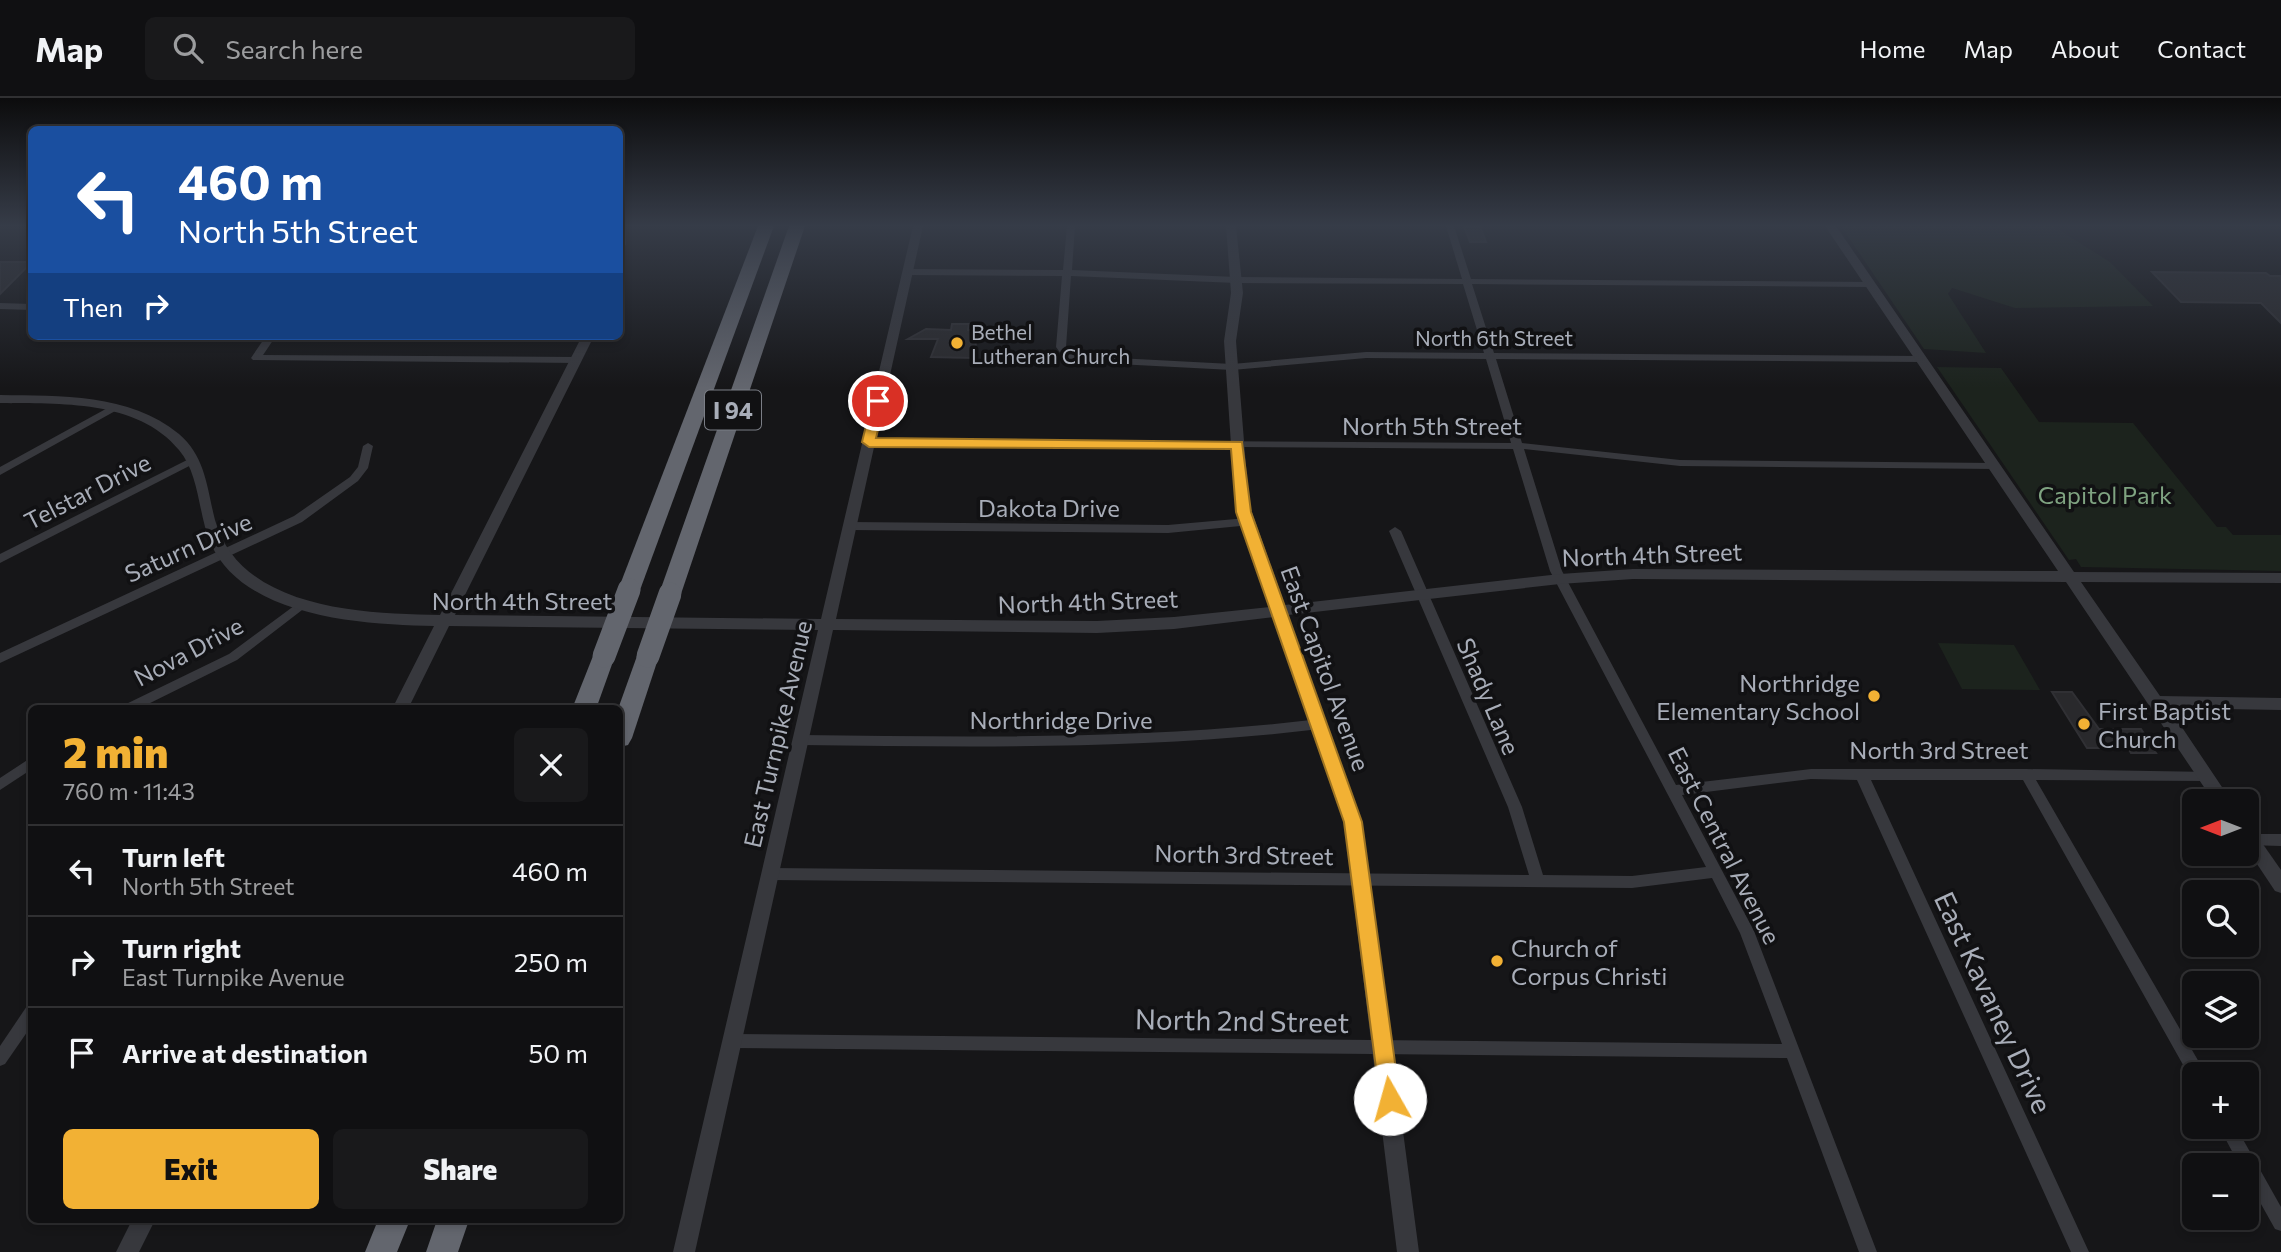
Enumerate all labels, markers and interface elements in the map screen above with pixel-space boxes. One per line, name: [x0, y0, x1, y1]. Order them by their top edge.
search box: [145, 17, 635, 80]
text: Map: [35, 28, 103, 69]
icon: search: [169, 29, 207, 67]
text: Search here: [225, 33, 363, 64]
text: Home: [1860, 34, 1926, 63]
text: Map: [1964, 34, 2013, 63]
text: About: [2051, 34, 2119, 63]
text: Contact: [2157, 34, 2246, 63]
text: 460 m: [178, 150, 323, 210]
icon: left: [63, 154, 154, 245]
text: North 5th Street: [178, 210, 418, 250]
icon: right: [137, 287, 175, 325]
text: Then: [63, 291, 123, 322]
place label: Bethel Lutheran Church: [971, 319, 1130, 368]
street label: North 6th Street: [1415, 325, 1573, 350]
marker: Bethel Lutheran Church: [949, 335, 965, 351]
pin: [848, 371, 908, 431]
icon: arrive: [859, 382, 897, 420]
road number: I 94: [705, 390, 761, 430]
street label: North 5th Street: [1342, 411, 1522, 440]
street label: Telstar Drive: [19, 447, 155, 535]
park label: Capitol Park: [2038, 480, 2172, 509]
street label: Dakota Drive: [978, 493, 1120, 522]
street label: Saturn Drive: [120, 506, 256, 588]
street label: North 4th Street: [1561, 536, 1743, 572]
street label: East Capitol Avenue: [1275, 561, 1377, 775]
street label: North 4th Street: [997, 583, 1179, 619]
street label: North 4th Street: [432, 586, 612, 615]
street label: Nova Drive: [129, 610, 247, 692]
street label: East Turnpike Avenue: [737, 618, 817, 850]
street label: Shady Lane: [1451, 633, 1527, 759]
place label: Northridge Elementary School: [1656, 668, 1860, 725]
marker: Northridge Elementary School: [1866, 688, 1882, 704]
place label: First Baptist Church: [2098, 696, 2231, 753]
street label: Northridge Drive: [969, 705, 1153, 734]
marker: First Baptist Church: [2076, 716, 2092, 732]
text: 2 min: [63, 725, 169, 777]
button: close: [514, 728, 588, 802]
street label: North 3rd Street: [1849, 735, 2029, 764]
street label: East Central Avenue: [1663, 742, 1787, 948]
text: 760 m · 11:43: [63, 777, 195, 805]
north arrow: [2182, 789, 2259, 866]
map controls: [2182, 789, 2259, 1230]
street label: North 3rd Street: [1154, 838, 1334, 870]
text: Turn left: [122, 841, 225, 872]
icon: left: [63, 852, 101, 890]
text: 460 m: [512, 855, 588, 886]
text: North 5th Street: [122, 872, 295, 900]
button: search: [2182, 880, 2259, 957]
street label: East Kavaney Drive: [1928, 886, 2060, 1118]
text: Turn right: [122, 932, 241, 963]
place label: Church of Corpus Christi: [1511, 933, 1667, 990]
icon: right: [63, 943, 101, 981]
text: 250 m: [514, 946, 588, 977]
marker: Church of Corpus Christi: [1489, 953, 1505, 969]
text: East Turnpike Avenue: [122, 963, 345, 991]
button: layers: [2182, 971, 2259, 1048]
street label: North 2nd Street: [1135, 1001, 1349, 1039]
icon: arrive: [63, 1034, 101, 1072]
text: Arrive at destination: [122, 1037, 368, 1068]
text: 50 m: [528, 1037, 588, 1068]
position arrow: [1353, 1062, 1427, 1136]
button: +: [2182, 1062, 2259, 1139]
button: Exit: [63, 1129, 319, 1209]
button: Share: [333, 1129, 588, 1209]
button: −: [2182, 1153, 2259, 1230]

